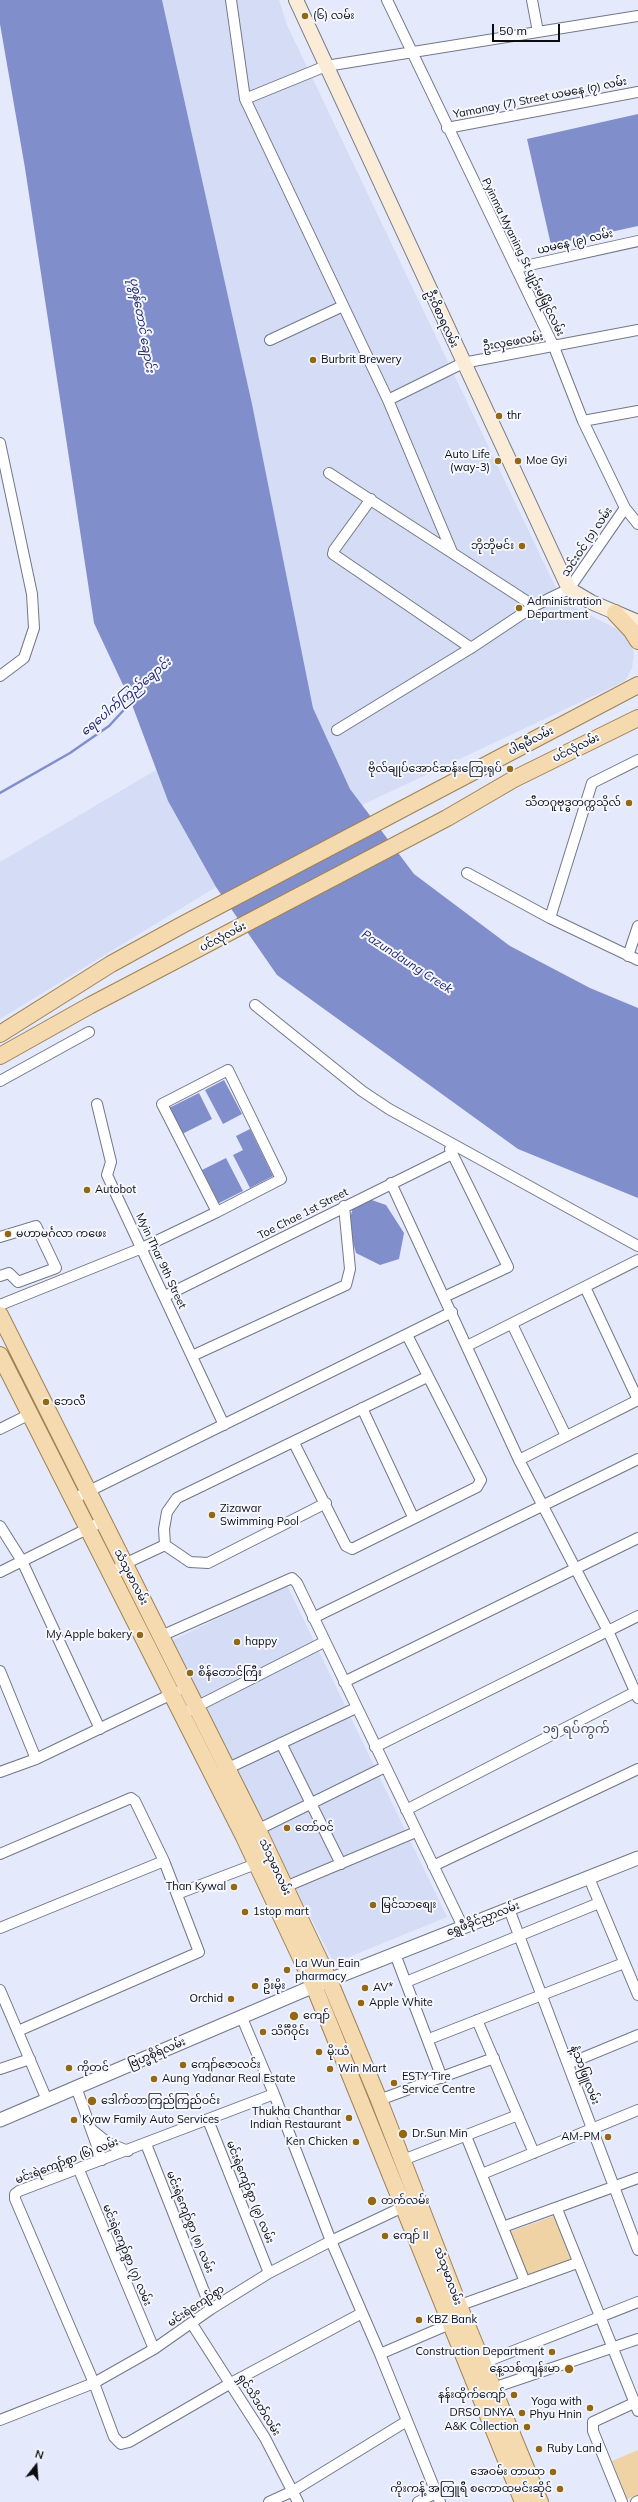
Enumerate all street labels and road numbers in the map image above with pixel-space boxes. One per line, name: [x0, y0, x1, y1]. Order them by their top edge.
street label: Yamanay (7) Street ယမနေ (၇) လမ်း: [452, 75, 628, 121]
street label: Pyinma Myaning St ပျဉ်းမမြိုင်လမ်း: [479, 176, 567, 338]
street label: ယမနေ (၉) လမ်း: [536, 227, 614, 257]
street label: ဦးဝိစာရလမ်း: [423, 288, 461, 350]
street label: ဦးလှဖေလမ်း: [482, 330, 544, 354]
street label: သင်းဝင် (၁) လမ်း: [559, 505, 615, 579]
street label: ပါရမီလမ်း: [506, 724, 556, 758]
street label: ပင်လုံလမ်း: [550, 731, 602, 765]
street label: ပင်လုံလမ်း: [198, 919, 248, 955]
street label: Toe Chae 1st Street: [256, 1186, 350, 1242]
street label: Myin Thar 9th Street: [133, 1211, 189, 1311]
street label: သံသုမာလမ်း: [111, 1547, 151, 1607]
street label: သံသုမာလမ်း: [256, 1837, 294, 1897]
street label: ရွှေဖီခိုင်ညှာလမ်း: [445, 1899, 521, 1939]
street label: ဗြဟ္မစိုရ်လမ်း: [126, 2035, 188, 2071]
street label: နံ့သာဖြူလမ်း: [568, 2044, 602, 2106]
street label: မင်းရဲကျော်စွာ (၆) လမ်း: [13, 2135, 121, 2187]
street label: မင်းရဲကျော်စွာ (၉) လမ်း: [223, 2139, 277, 2245]
street label: မင်းရဲကျော်စွာ (၈) လမ်း: [163, 2169, 217, 2275]
street label: မင်းရဲကျော်စွာ (၇) လမ်း: [100, 2202, 154, 2308]
street label: သံသုမာလမ်း: [431, 2245, 465, 2307]
street label: မင်းရဲကျော်စွာ: [165, 2282, 227, 2330]
street label: ရှင်သိဒတ်လမ်း: [235, 2372, 283, 2438]

